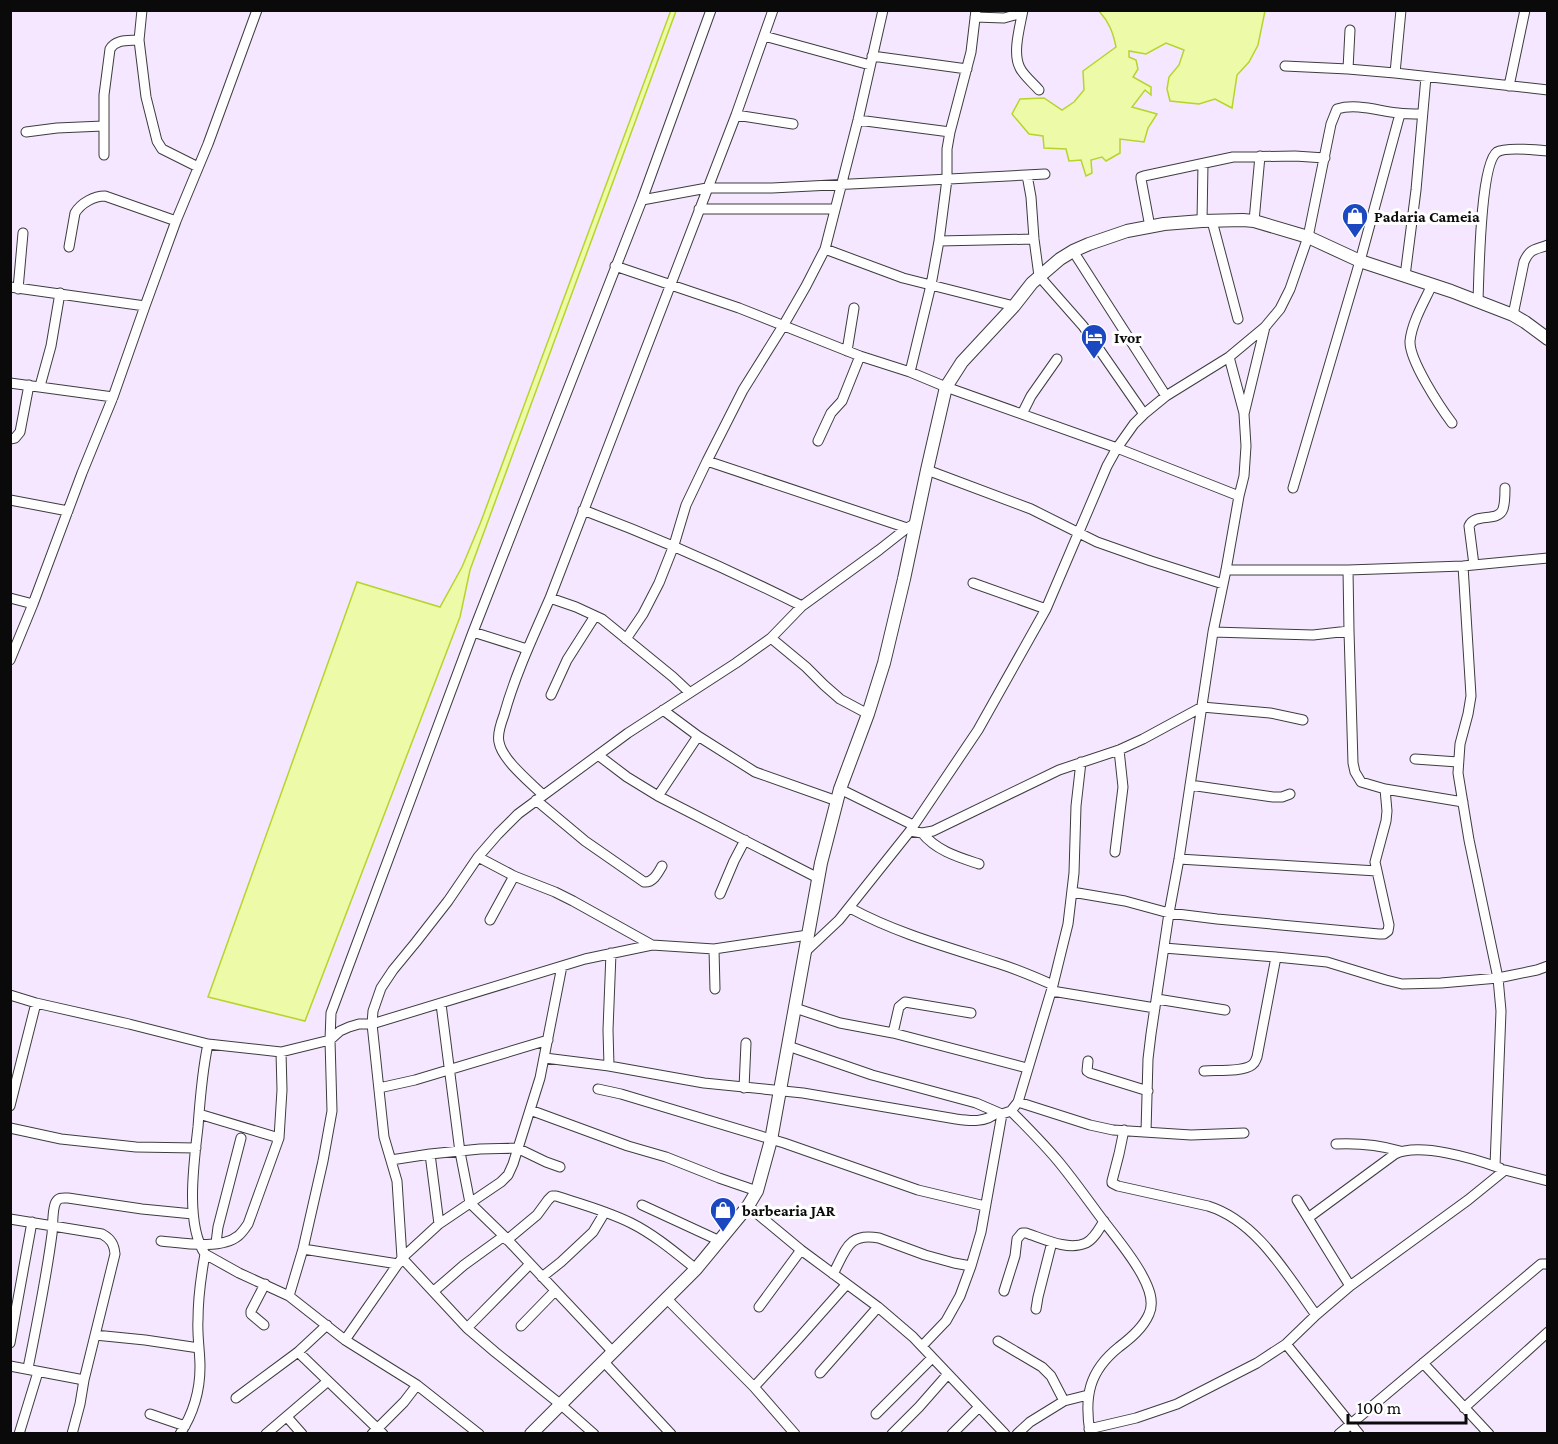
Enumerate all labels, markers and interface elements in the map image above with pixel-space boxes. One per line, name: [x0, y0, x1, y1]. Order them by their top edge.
shop icon: Padaria Cameia: [1340, 201, 1370, 239]
place label: Padaria Cameia: [1374, 208, 1480, 225]
hotel icon: Ivor: [1079, 322, 1109, 360]
place label: Ivor: [1114, 329, 1142, 346]
shop icon: barbearia JAR: [708, 1195, 738, 1233]
place label: barbearia JAR: [741, 1202, 835, 1219]
scale bar: [1348, 1387, 1466, 1425]
text: 100 m: [1357, 1398, 1402, 1418]

